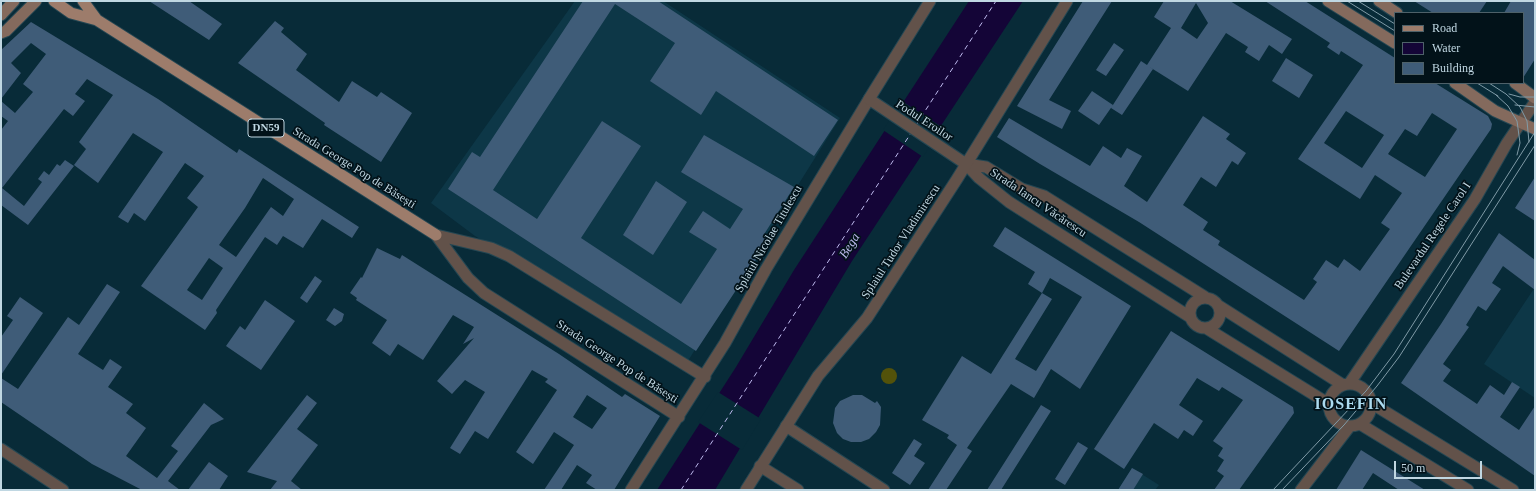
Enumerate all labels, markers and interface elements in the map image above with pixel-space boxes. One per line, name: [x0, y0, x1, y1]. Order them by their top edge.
legend: [1394, 12, 1524, 84]
text: Road: [1432, 21, 1457, 35]
text: Water: [1432, 41, 1460, 55]
text: Building: [1432, 61, 1474, 75]
street label: Podul Eroilor: [893, 97, 955, 145]
road number: DN59: [248, 119, 284, 137]
street label: Strada George Pop de Băsești: [290, 124, 418, 212]
street label: Strada Iancu Văcărescu: [987, 165, 1089, 241]
street label: Bulevardul Regele Carol I: [1392, 180, 1474, 292]
street label: Splaiul Tudor Vladimirescu: [859, 182, 943, 302]
street label: Splaiul Nicolae Titulescu: [732, 183, 806, 295]
water label: Bega: [836, 231, 864, 261]
street label: Strada George Pop de Băsești: [553, 317, 681, 407]
district label: IOSEFIN: [1315, 395, 1387, 415]
scale bar: [1396, 453, 1484, 479]
text: 50 m: [1401, 461, 1425, 475]

